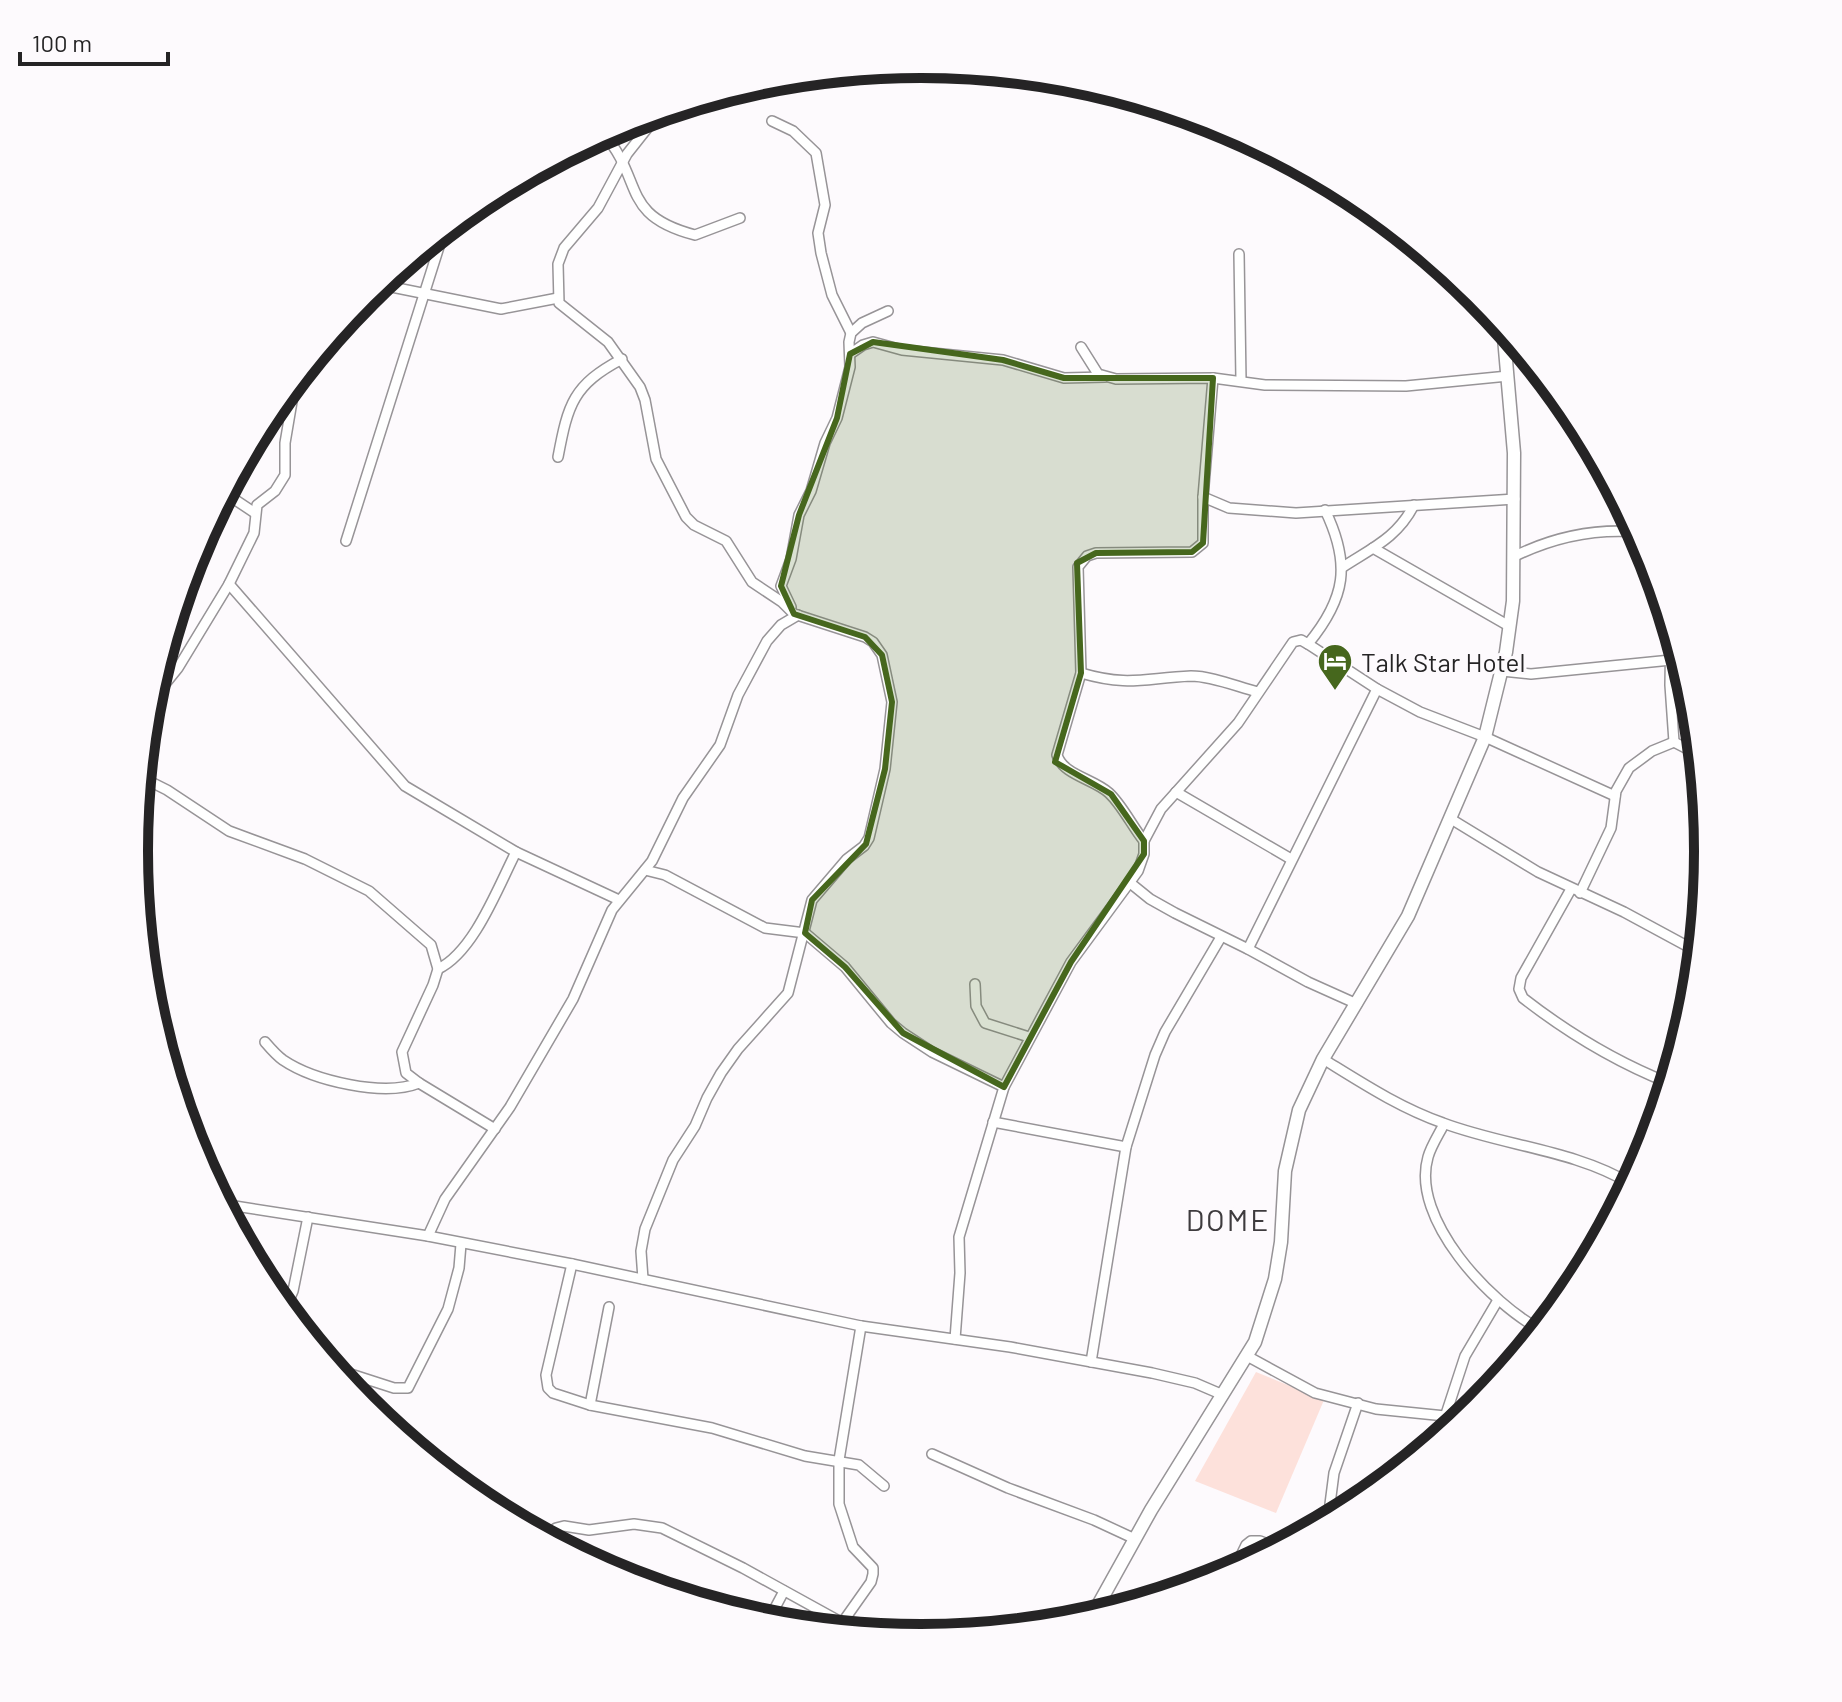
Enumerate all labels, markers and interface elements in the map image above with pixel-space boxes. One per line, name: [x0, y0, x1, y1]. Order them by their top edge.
scale bar: [20, 16, 168, 66]
text: 100 m: [32, 28, 92, 57]
hotel icon: Talk Star Hotel: [1316, 642, 1354, 692]
place label: Talk Star Hotel: [1361, 646, 1525, 677]
district label: DOME: [1186, 1201, 1270, 1237]

